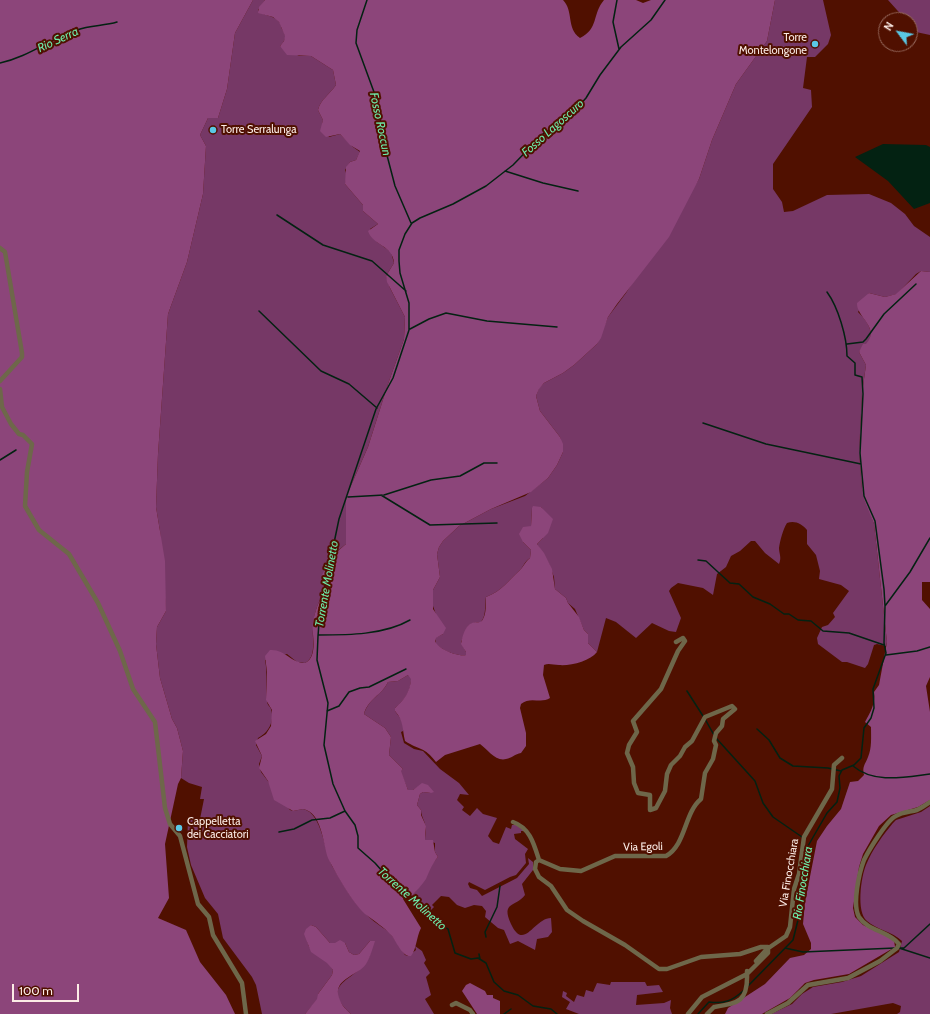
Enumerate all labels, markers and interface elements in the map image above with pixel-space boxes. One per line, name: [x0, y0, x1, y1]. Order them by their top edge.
north arrow: [878, 12, 918, 52]
text: N: [881, 19, 897, 33]
water label: Rio Serra: [35, 24, 81, 56]
place label: Torre Montelongone: [739, 31, 807, 57]
marker: Torre Montelongone: [810, 39, 820, 49]
water label: Fosso Roccun: [366, 91, 394, 157]
water label: Fosso Lagoscuro: [519, 96, 587, 160]
place label: Torre Serralunga: [221, 123, 296, 137]
marker: Torre Serralunga: [208, 125, 218, 135]
water label: Torrente Molinetto: [312, 540, 342, 628]
place label: Cappelletta dei Cacciatori: [187, 815, 249, 841]
marker: Cappelletta dei Cacciatori: [174, 823, 184, 833]
street label: Via Finocchiara: [776, 838, 802, 908]
street label: Via Egoli: [623, 840, 663, 854]
water label: Rio Finocchiara: [790, 845, 816, 921]
water label: Torrente Molinetto: [375, 864, 449, 934]
scale bar: [14, 976, 81, 1002]
text: 100 m: [19, 983, 53, 998]

